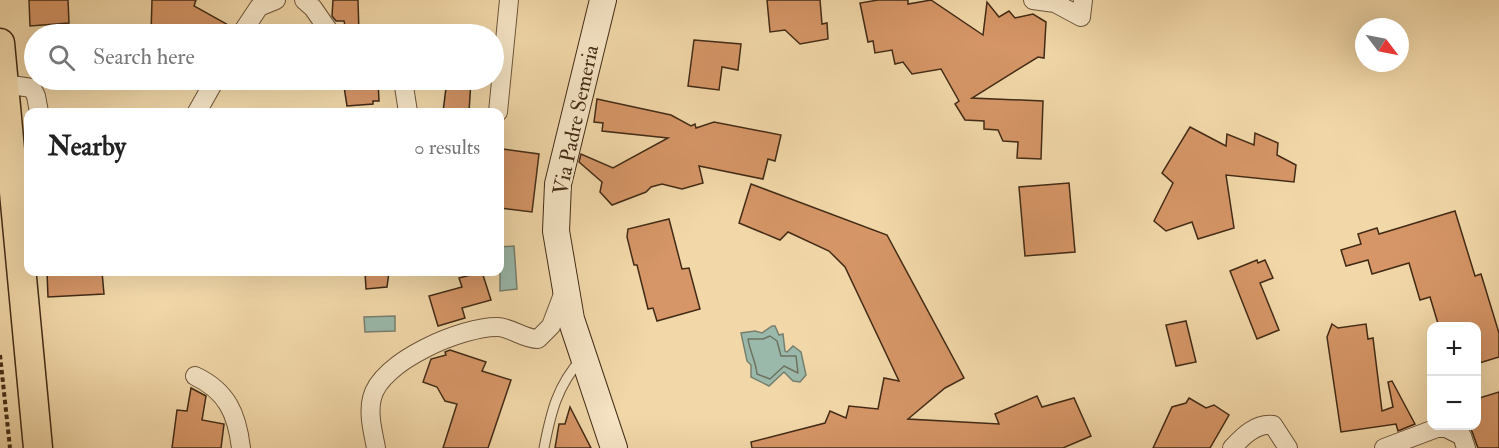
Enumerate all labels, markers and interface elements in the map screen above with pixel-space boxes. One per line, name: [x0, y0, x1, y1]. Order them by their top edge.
north arrow: [1355, 18, 1409, 72]
search box: [24, 24, 504, 90]
icon: search: [45, 41, 78, 74]
street label: Via Padre Semeria: [547, 42, 605, 197]
text: Search here: [93, 43, 195, 71]
text: Nearby: [48, 131, 126, 163]
text: 0 results: [414, 135, 480, 160]
map controls: [1427, 322, 1481, 430]
button: +: [1427, 322, 1481, 376]
button: −: [1427, 376, 1481, 430]

